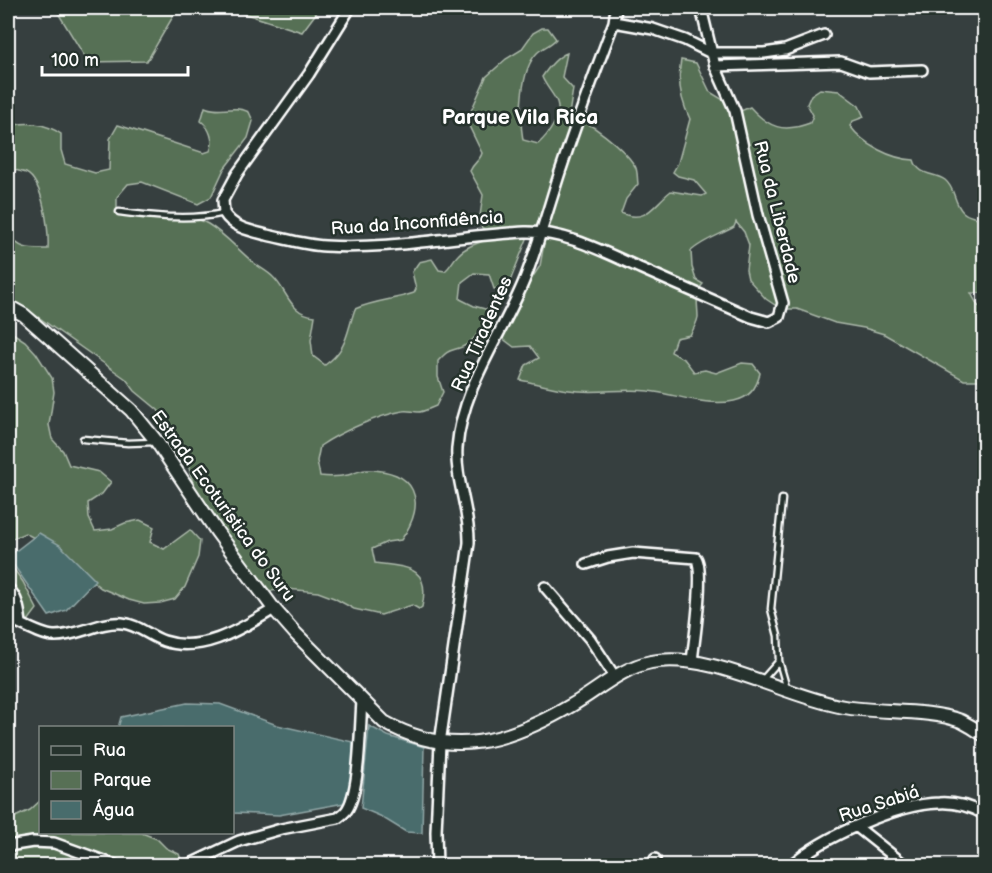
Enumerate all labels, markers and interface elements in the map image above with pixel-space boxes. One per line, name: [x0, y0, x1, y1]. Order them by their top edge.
scale bar: [42, 39, 188, 77]
text: 100 m: [51, 50, 99, 71]
district label: Parque Vila Rica: [442, 105, 598, 130]
street label: Rua da Liberdade: [749, 139, 805, 286]
street label: Rua da Inconfidência: [330, 206, 504, 240]
street label: Rua Tiradentes: [447, 273, 517, 395]
street label: Estrada Ecoturística do Suru: [146, 406, 300, 606]
legend: [39, 726, 234, 834]
text: Rua: [93, 740, 126, 761]
text: Parque: [93, 770, 151, 791]
street label: Rua Sabiá: [836, 781, 922, 827]
text: Água: [93, 798, 134, 821]

